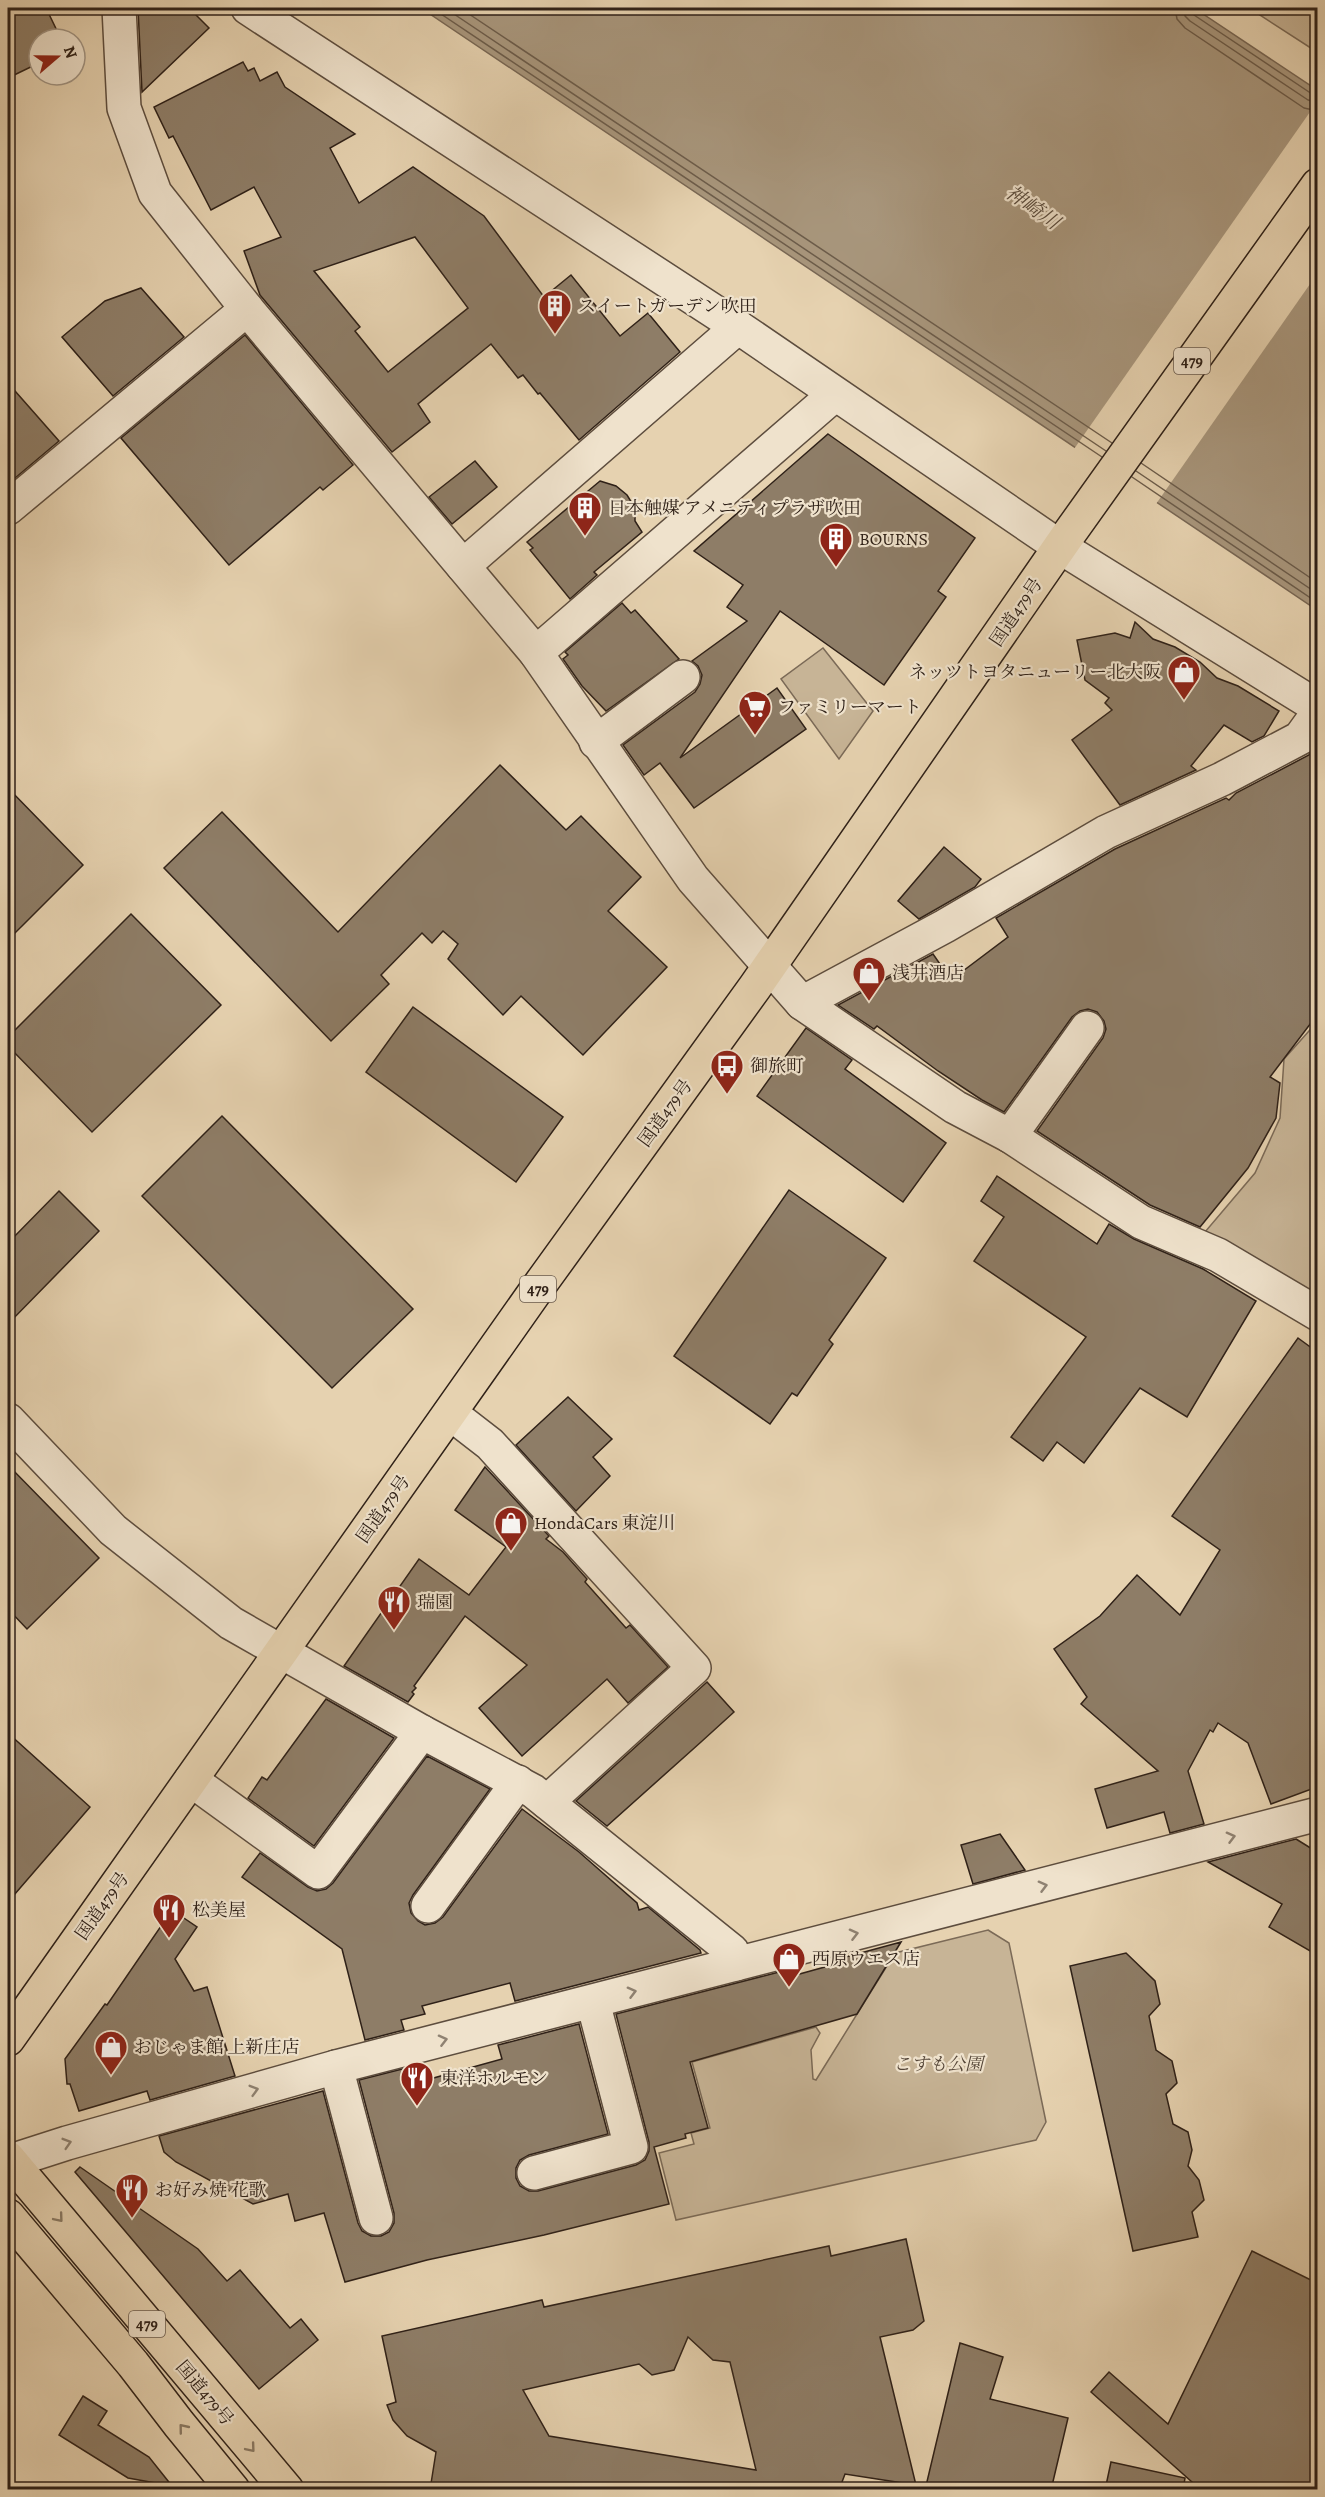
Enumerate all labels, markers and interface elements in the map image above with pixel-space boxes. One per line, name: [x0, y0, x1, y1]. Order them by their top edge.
north arrow: [27, 27, 87, 87]
text: N: [58, 43, 83, 62]
water label: 神崎川: [1000, 179, 1067, 237]
building icon: スイートガーデン吹田: [537, 288, 573, 335]
place label: スイートガーデン吹田: [578, 294, 757, 318]
road number: 479: [1174, 348, 1210, 374]
building icon: 日本触媒 アメニティプラザ吹田: [567, 490, 603, 537]
place label: 日本触媒 アメニティプラザ吹田: [608, 496, 861, 520]
building icon: BOURNS: [818, 521, 854, 568]
place label: BOURNS: [859, 527, 928, 551]
street label: 国道479号: [984, 573, 1048, 651]
shop icon: ネッツトヨタニューリー北大阪: [1166, 654, 1202, 701]
place label: ネッツトヨタニューリー北大阪: [909, 660, 1161, 684]
supermarket icon: ファミリーマート: [737, 689, 773, 736]
place label: ファミリーマート: [778, 695, 922, 719]
shop icon: 浅井酒店: [851, 955, 887, 1002]
place label: 浅井酒店: [892, 961, 964, 985]
bus stop icon: 御旅町: [709, 1048, 745, 1095]
place label: 御旅町: [750, 1054, 804, 1078]
street label: 国道479号: [632, 1074, 698, 1152]
road number: 479: [520, 1276, 556, 1302]
street label: 国道479号: [351, 1470, 415, 1548]
shop icon: HondaCars 東淀川: [493, 1505, 529, 1552]
place label: HondaCars 東淀川: [534, 1511, 675, 1535]
restaurant icon: 瑞園: [376, 1584, 412, 1631]
place label: 瑞園: [417, 1590, 453, 1614]
one-way arrow: [1226, 1832, 1236, 1844]
street label: 国道479号: [70, 1867, 134, 1945]
one-way arrow: [1038, 1881, 1048, 1894]
restaurant icon: 松美屋: [151, 1892, 187, 1939]
place label: 松美屋: [192, 1898, 246, 1922]
one-way arrow: [849, 1929, 859, 1942]
shop icon: 西原ウエス店: [771, 1941, 807, 1988]
place label: 西原ウエス店: [812, 1947, 920, 1971]
one-way arrow: [626, 1986, 636, 1999]
shop icon: おじゃま館 上新庄店: [93, 2029, 129, 2076]
place label: おじゃま館 上新庄店: [134, 2035, 300, 2059]
one-way arrow: [437, 2035, 448, 2047]
park label: こすも公園: [893, 2052, 986, 2076]
restaurant icon: 東洋ホルモン: [399, 2060, 435, 2107]
place label: 東洋ホルモン: [440, 2066, 548, 2090]
one-way arrow: [248, 2085, 259, 2097]
one-way arrow: [61, 2138, 72, 2150]
restaurant icon: お好み焼 花歌: [114, 2172, 150, 2219]
place label: お好み焼 花歌: [155, 2178, 267, 2202]
one-way arrow: [52, 2211, 63, 2222]
road number: 479: [129, 2311, 165, 2337]
street label: 国道479号: [171, 2355, 239, 2431]
one-way arrow: [179, 2424, 190, 2435]
one-way arrow: [244, 2441, 255, 2452]

